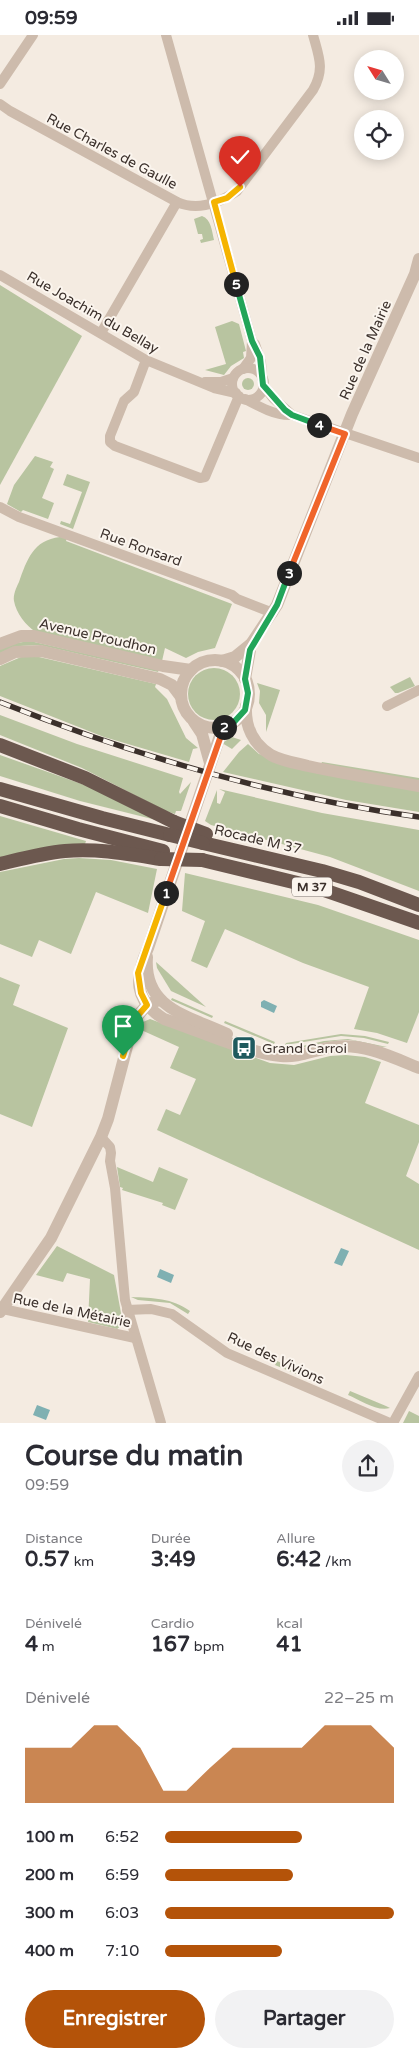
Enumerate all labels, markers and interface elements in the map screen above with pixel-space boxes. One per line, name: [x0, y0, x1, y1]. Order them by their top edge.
text: 09:59: [25, 7, 78, 29]
north arrow: [354, 50, 404, 100]
map controls: [354, 50, 404, 160]
street label: Rue Charles de Gaulle: [44, 110, 180, 193]
button: locate: [354, 110, 404, 160]
pin: [219, 136, 261, 187]
icon: check: [226, 143, 254, 171]
street label: Rue Joachim du Bellay: [24, 268, 162, 357]
pin: 5: [224, 271, 248, 297]
text: 5: [232, 276, 241, 293]
street label: Rue de la Mairie: [336, 298, 395, 403]
pin: 4: [306, 413, 332, 437]
text: 4: [315, 417, 324, 434]
street label: Rue Ronsard: [98, 525, 184, 570]
pin: 3: [276, 561, 302, 585]
text: 3: [285, 565, 294, 582]
street label: Avenue Proudhon: [38, 615, 158, 658]
pin: 2: [212, 715, 236, 739]
text: 2: [220, 719, 229, 736]
street label: Rocade M 37: [213, 821, 303, 858]
road number: M 37: [292, 877, 332, 897]
pin: 1: [154, 881, 178, 905]
text: 1: [162, 885, 171, 902]
pin: [102, 1005, 144, 1056]
icon: arrive: [109, 1012, 137, 1040]
bus stop icon: Grand Carroi: [231, 1035, 257, 1061]
place label: Grand Carroi: [262, 1040, 347, 1057]
street label: Rue de la Métairie: [11, 1290, 133, 1331]
street label: Rue des Vivions: [225, 1329, 327, 1388]
text: Course du matin: [25, 1439, 243, 1473]
button: share: [342, 1440, 394, 1492]
text: 09:59: [25, 1475, 69, 1495]
text: Distance: [25, 1530, 83, 1547]
text: Durée: [151, 1530, 191, 1547]
text: Allure: [276, 1530, 315, 1547]
text: 0.57: [25, 1547, 70, 1572]
text: 3:49: [151, 1547, 196, 1572]
text: 6:42: [276, 1547, 321, 1572]
text: km: [70, 1553, 94, 1570]
text: /km: [321, 1553, 352, 1570]
text: Dénivelé: [25, 1615, 82, 1632]
text: Cardio: [151, 1615, 194, 1632]
text: kcal: [276, 1615, 303, 1632]
text: 4: [25, 1632, 38, 1657]
text: 167: [151, 1632, 190, 1657]
text: 41: [276, 1632, 303, 1657]
text: m: [38, 1638, 55, 1655]
text: bpm: [190, 1638, 224, 1655]
text: Dénivelé: [25, 1688, 90, 1708]
text: 22–25 m: [324, 1688, 394, 1708]
text: 100 m: [25, 1827, 74, 1847]
text: 6:52: [105, 1827, 139, 1847]
text: 200 m: [25, 1865, 74, 1885]
text: 6:59: [105, 1865, 139, 1885]
text: 300 m: [25, 1903, 74, 1923]
text: 6:03: [105, 1903, 139, 1923]
text: 400 m: [25, 1941, 74, 1961]
text: 7:10: [105, 1941, 139, 1961]
button: Enregistrer: [25, 1990, 205, 2048]
button: Partager: [215, 1990, 394, 2048]

